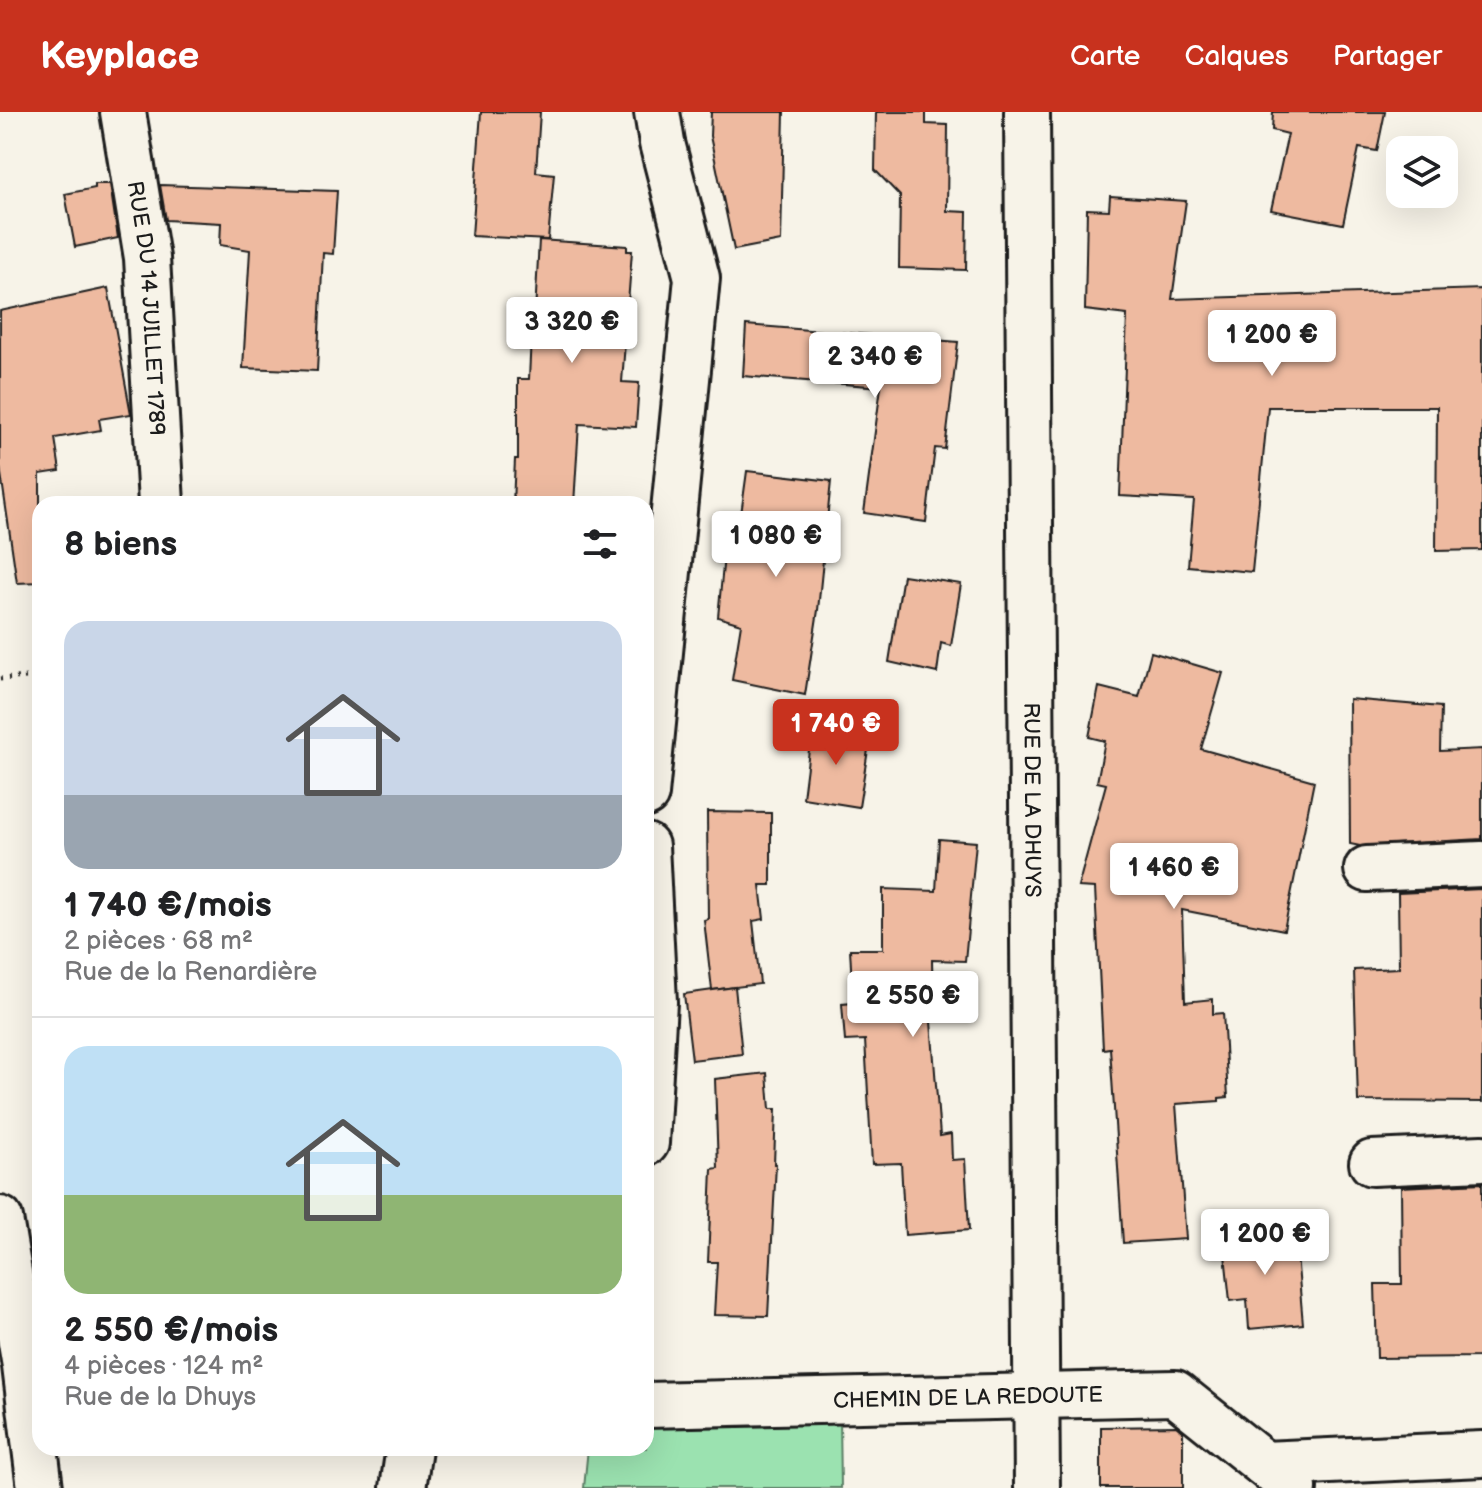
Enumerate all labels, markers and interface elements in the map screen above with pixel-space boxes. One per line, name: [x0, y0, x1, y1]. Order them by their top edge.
text: Keyplace: [40, 34, 199, 79]
text: Carte: [1070, 40, 1140, 73]
text: Calques: [1184, 40, 1289, 73]
text: Partager: [1333, 40, 1442, 73]
map controls: [1386, 136, 1458, 208]
button: layers: [1386, 136, 1458, 208]
street label: RUE DU 14 JUILLET 1789: [121, 179, 171, 436]
pin: 3 320 €: [498, 297, 646, 365]
text: 3 320 €: [524, 307, 620, 338]
pin: 1 200 €: [1198, 310, 1346, 378]
text: 1 200 €: [1226, 320, 1318, 351]
pin: 2 340 €: [801, 332, 949, 400]
text: 2 340 €: [827, 342, 923, 373]
pin: 1 080 €: [702, 511, 850, 579]
text: 1 080 €: [730, 521, 822, 552]
icon: filters: [578, 522, 622, 566]
text: 8 biens: [64, 524, 177, 565]
icon: home: [271, 673, 415, 817]
pin: 1 740 €: [762, 699, 910, 767]
street label: RUE DE LA DHUYS: [1018, 702, 1046, 898]
text: 1 740 €: [791, 709, 881, 740]
pin: 1 460 €: [1100, 843, 1248, 911]
text: 1 460 €: [1128, 853, 1220, 884]
text: 1 740 €/mois: [64, 885, 272, 926]
text: 2 pièces · 68 m²: [64, 926, 253, 957]
text: Rue de la Renardière: [64, 957, 317, 988]
pin: 2 550 €: [839, 971, 987, 1039]
text: 2 550 €: [865, 981, 961, 1012]
icon: home: [271, 1098, 415, 1242]
pin: 1 200 €: [1191, 1209, 1339, 1277]
text: 1 200 €: [1219, 1219, 1311, 1250]
text: 2 550 €/mois: [64, 1310, 278, 1351]
text: 4 pièces · 124 m²: [64, 1351, 263, 1382]
street label: CHEMIN DE LA REDOUTE: [833, 1381, 1103, 1414]
text: Rue de la Dhuys: [64, 1382, 256, 1413]

